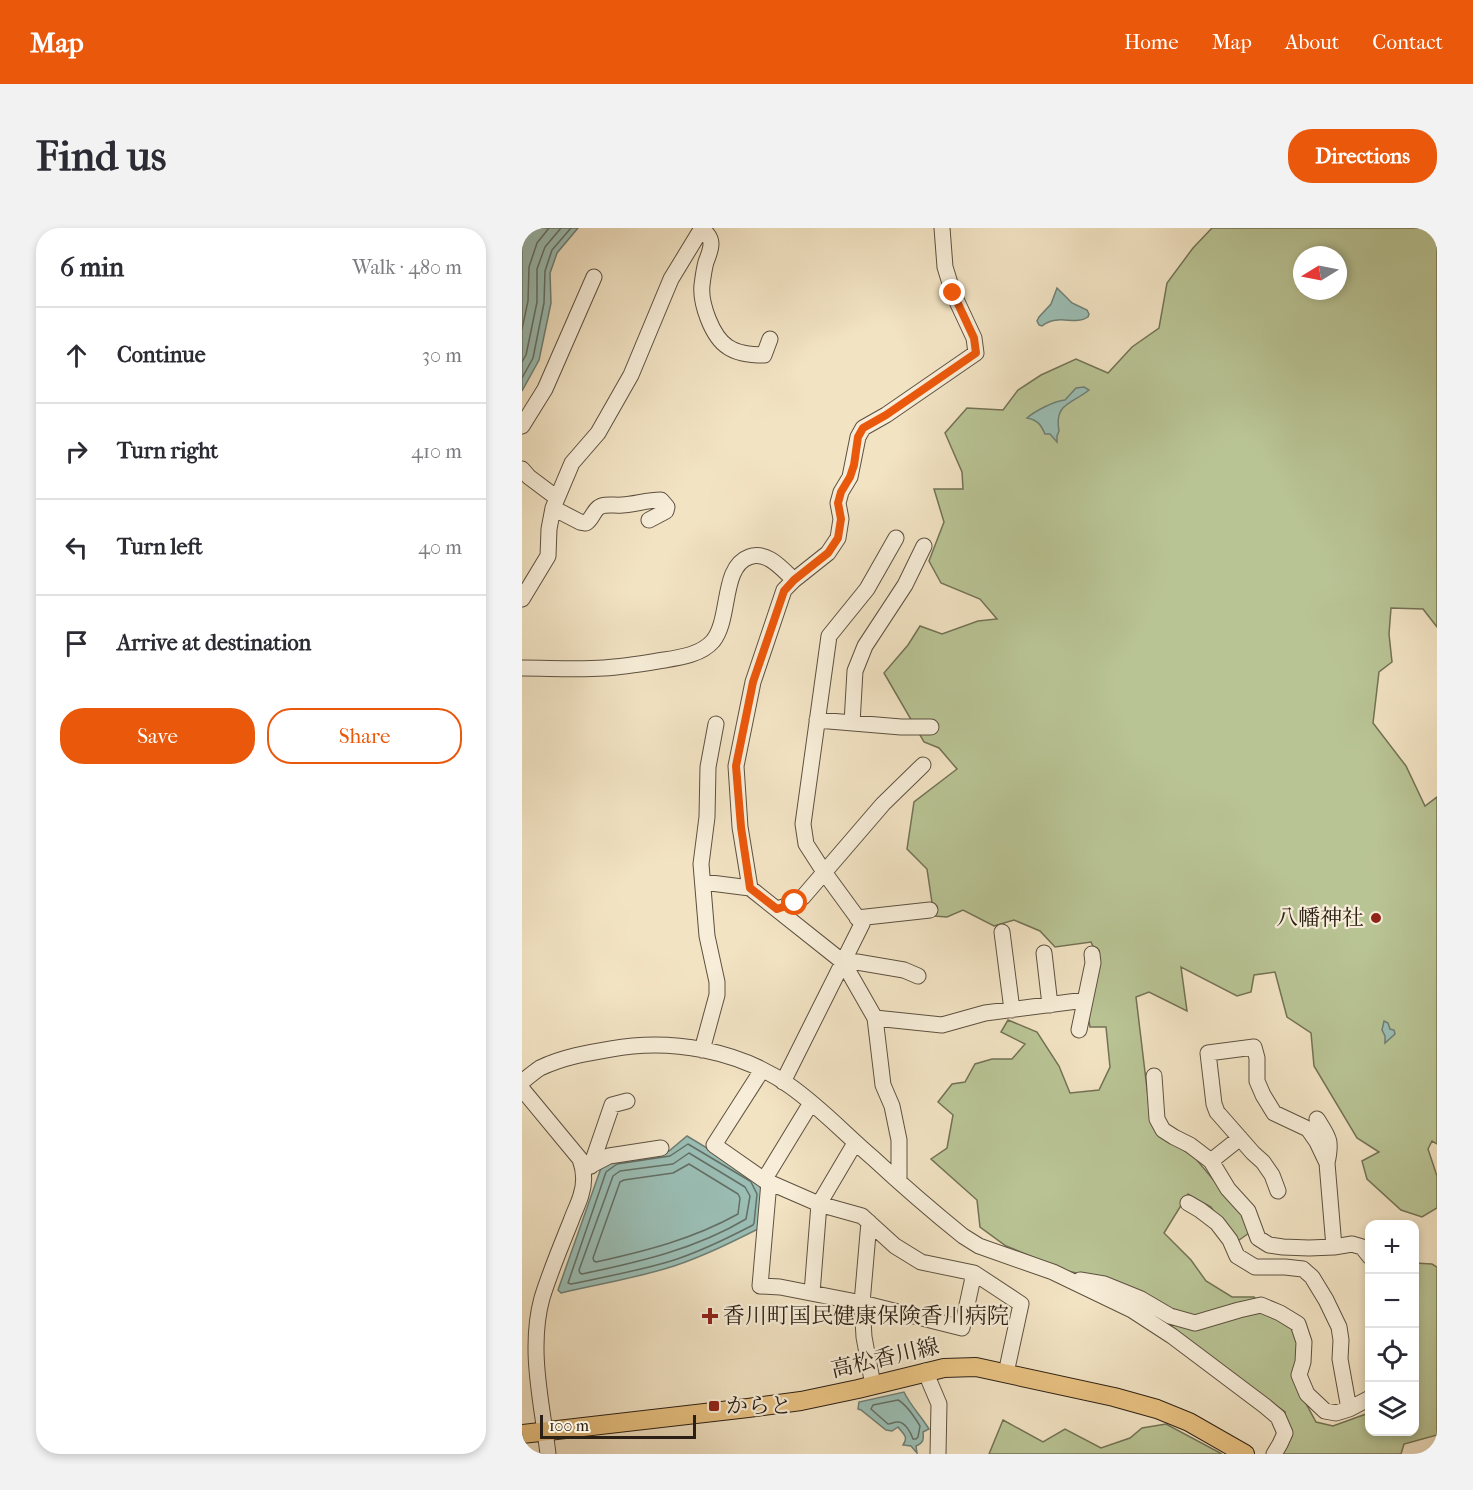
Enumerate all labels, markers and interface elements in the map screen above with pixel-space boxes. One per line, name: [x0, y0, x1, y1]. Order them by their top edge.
text: Map: [30, 26, 84, 59]
text: Home: [1124, 30, 1179, 54]
text: Map: [1212, 30, 1252, 54]
text: About: [1285, 30, 1339, 54]
text: Contact: [1372, 30, 1443, 54]
button: Directions: [1288, 129, 1437, 183]
text: Find us: [36, 132, 166, 181]
north arrow: [1293, 246, 1347, 300]
text: 6 min: [60, 252, 124, 283]
text: Walk · 480 m: [352, 256, 462, 279]
route end: [939, 279, 965, 305]
icon: ahead: [60, 339, 93, 372]
text: Continue: [117, 342, 206, 368]
text: 30 m: [422, 344, 462, 367]
icon: right: [60, 435, 93, 468]
text: Turn right: [117, 438, 218, 464]
text: 410 m: [411, 440, 462, 463]
icon: left: [60, 531, 93, 564]
text: Turn left: [117, 534, 203, 560]
text: 40 m: [418, 536, 462, 559]
icon: arrive: [60, 627, 93, 660]
text: Arrive at destination: [117, 630, 311, 656]
button: Save: [60, 708, 255, 764]
button: Share: [267, 708, 462, 764]
route start: [781, 889, 807, 915]
place label: 八幡神社: [1276, 905, 1364, 931]
marker: 八幡神社: [1369, 911, 1383, 925]
map controls: [1365, 1220, 1419, 1436]
button: +: [1365, 1220, 1419, 1274]
button: −: [1365, 1274, 1419, 1328]
place label: 香川町国民健康保険香川病院: [723, 1303, 1009, 1329]
marker: 香川町国民健康保険香川病院: [701, 1307, 719, 1325]
button: locate: [1365, 1328, 1419, 1382]
street label: 高松香川線: [828, 1333, 942, 1383]
button: layers: [1365, 1382, 1419, 1436]
place label: からと: [726, 1393, 792, 1419]
marker: からと: [707, 1399, 721, 1413]
scale bar: [540, 1412, 696, 1440]
text: 100 m: [549, 1416, 589, 1435]

